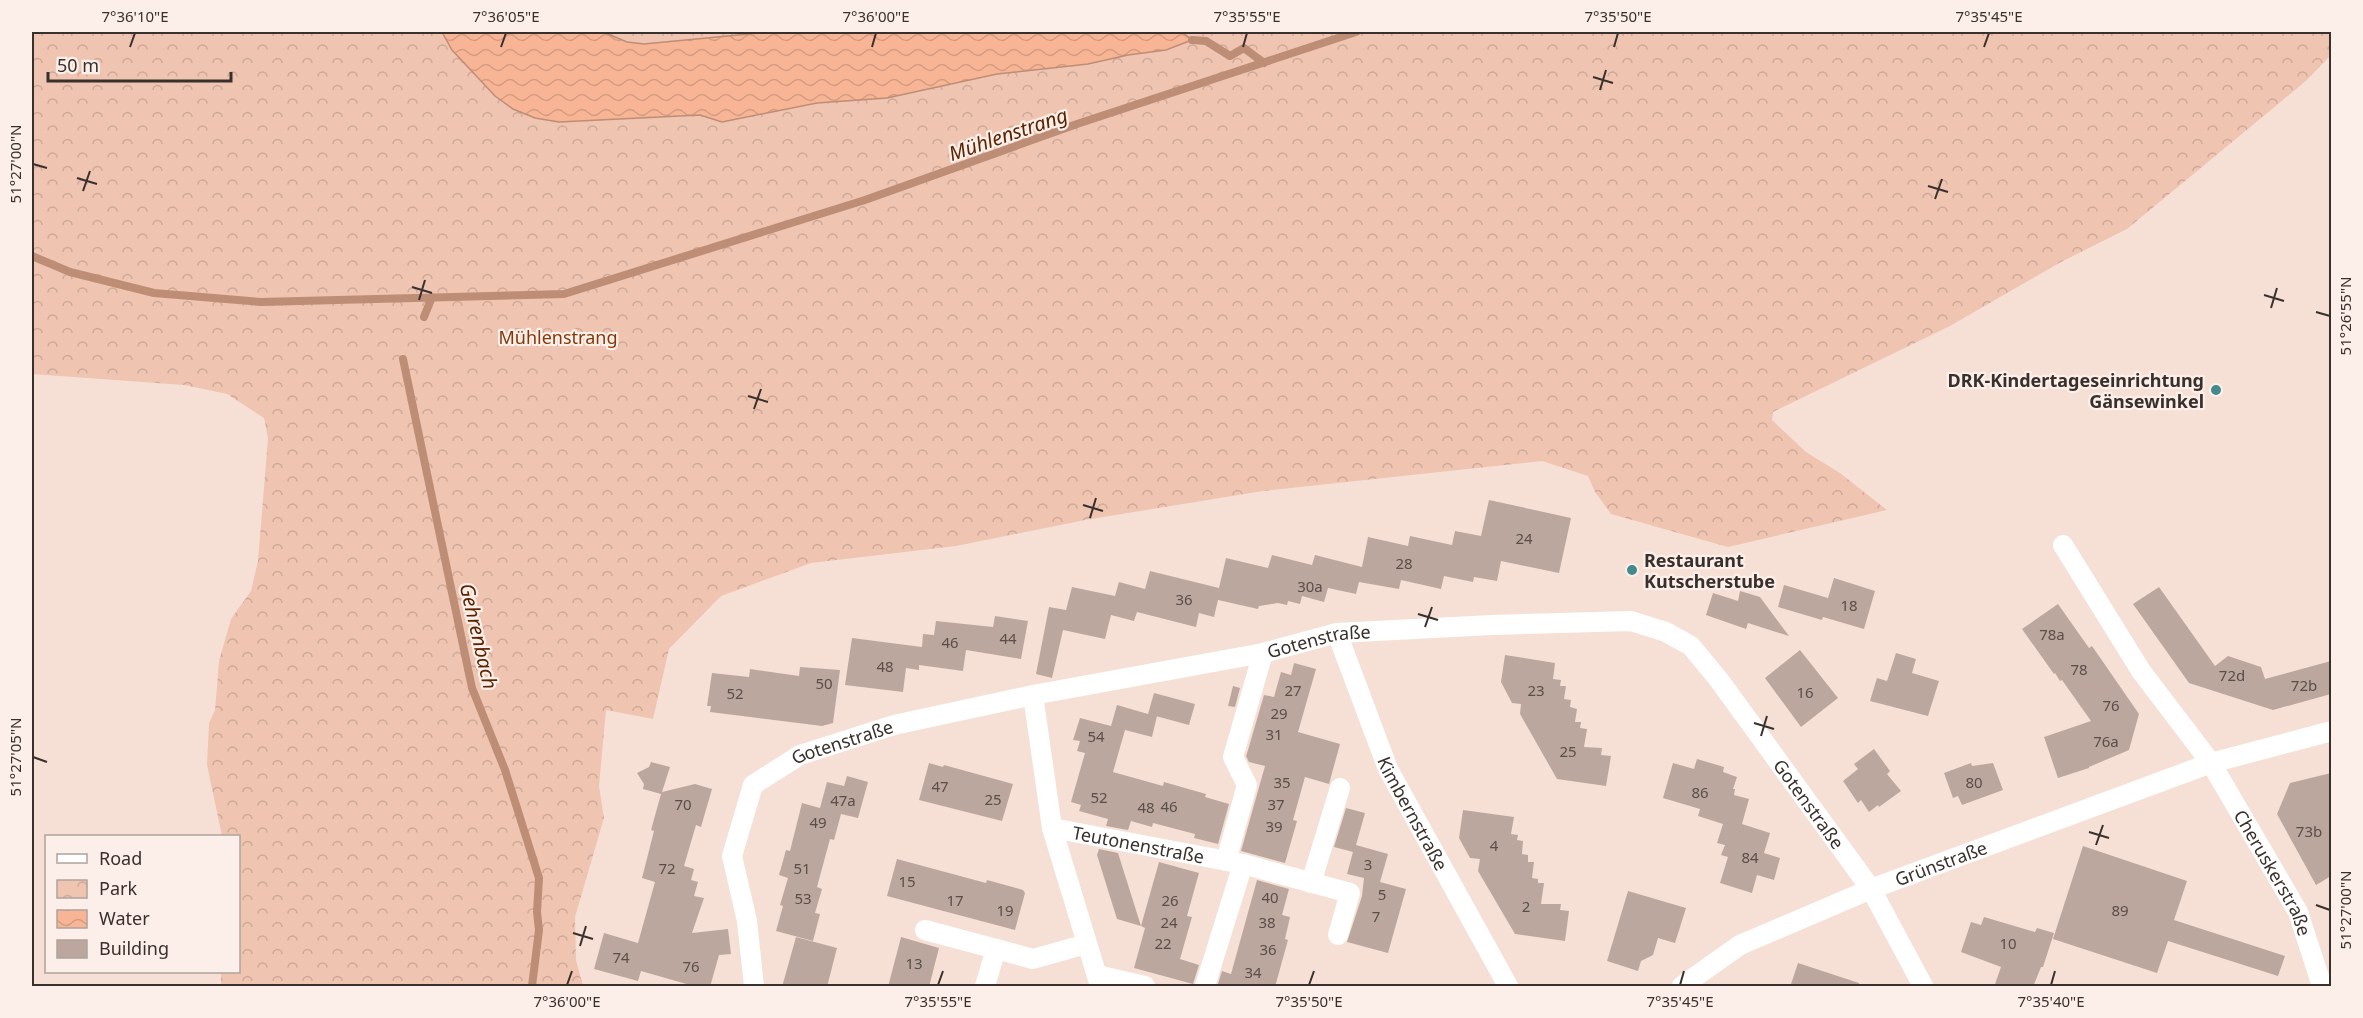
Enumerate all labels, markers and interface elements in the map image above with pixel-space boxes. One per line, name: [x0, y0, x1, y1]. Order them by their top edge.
text: 7°36'10"E: [101, 6, 169, 26]
text: 7°36'05"E: [472, 6, 540, 26]
text: 7°36'00"E: [842, 6, 910, 26]
text: 7°35'55"E: [1213, 6, 1281, 26]
text: 7°35'50"E: [1584, 6, 1652, 26]
text: 7°35'45"E: [1955, 6, 2023, 26]
scale bar: [48, 45, 231, 83]
text: 50 m: [57, 53, 99, 77]
water label: Mühlenstrang: [945, 101, 1071, 167]
text: 51°27'00"N: [5, 125, 25, 203]
text: 51°26'55"N: [2335, 277, 2355, 355]
park label: Mühlenstrang: [499, 325, 617, 349]
place label: DRK-Kindertageseinrichtung Gänsewinkel: [1948, 368, 2204, 413]
marker: DRK-Kindertageseinrichtung Gänsewinkel: [2209, 383, 2223, 397]
house number: 24: [1515, 528, 1533, 548]
place label: Restaurant Kutscherstube: [1644, 548, 1775, 593]
house number: 28: [1395, 553, 1413, 573]
marker: Restaurant Kutscherstube: [1625, 563, 1639, 577]
house number: 30a: [1297, 576, 1323, 596]
water label: Gehrenbach: [454, 580, 504, 692]
house number: 36: [1175, 589, 1193, 609]
house number: 18: [1840, 595, 1858, 615]
street label: Gotenstraße: [1264, 619, 1371, 663]
house number: 78a: [2039, 624, 2065, 644]
house number: 44: [999, 628, 1017, 648]
house number: 46: [941, 632, 959, 652]
house number: 48: [876, 656, 894, 676]
house number: 78: [2070, 659, 2088, 679]
house number: 72d: [2219, 665, 2245, 685]
house number: 50: [815, 673, 833, 693]
house number: 72b: [2291, 675, 2317, 695]
house number: 27: [1284, 680, 1302, 700]
house number: 23: [1527, 680, 1545, 700]
house number: 16: [1796, 682, 1814, 702]
house number: 52: [726, 683, 744, 703]
house number: 76: [2102, 695, 2120, 715]
house number: 29: [1270, 703, 1288, 723]
street label: Gotenstraße: [786, 714, 896, 770]
text: 51°27'05"N: [5, 718, 25, 796]
house number: 31: [1265, 724, 1283, 744]
house number: 54: [1087, 726, 1105, 746]
house number: 76a: [2093, 731, 2119, 751]
house number: 25: [1559, 741, 1577, 761]
street label: Kimbernstraße: [1372, 753, 1454, 874]
street label: Gotenstraße: [1768, 754, 1850, 854]
house number: 35: [1273, 772, 1291, 792]
house number: 80: [1965, 772, 1983, 792]
house number: 47: [931, 776, 949, 796]
house number: 86: [1691, 782, 1709, 802]
house number: 52: [1090, 787, 1108, 807]
house number: 25: [984, 789, 1002, 809]
house number: 47a: [830, 790, 856, 810]
house number: 70: [674, 794, 692, 814]
house number: 37: [1267, 794, 1285, 814]
house number: 46: [1160, 796, 1178, 816]
house number: 48: [1137, 797, 1155, 817]
street label: Cheruskerstraße: [2229, 805, 2317, 939]
house number: 49: [809, 812, 827, 832]
house number: 39: [1265, 816, 1283, 836]
street label: Teutonenstraße: [1071, 820, 1206, 868]
house number: 73b: [2296, 821, 2322, 841]
legend: [45, 835, 240, 973]
house number: 4: [1490, 835, 1499, 855]
street label: Grünstraße: [1891, 835, 1990, 891]
text: Road: [99, 846, 142, 870]
house number: 84: [1741, 847, 1759, 867]
house number: 3: [1364, 854, 1372, 874]
house number: 72: [658, 858, 676, 878]
house number: 51: [793, 858, 811, 878]
house number: 15: [898, 871, 916, 891]
text: 51°27'00"N: [2335, 871, 2355, 949]
text: Park: [99, 876, 137, 900]
house number: 5: [1378, 884, 1386, 904]
house number: 40: [1261, 887, 1279, 907]
house number: 53: [794, 888, 812, 908]
house number: 17: [946, 890, 964, 910]
house number: 26: [1161, 890, 1179, 910]
house number: 2: [1522, 896, 1530, 916]
house number: 19: [996, 900, 1014, 920]
house number: 89: [2111, 900, 2129, 920]
text: Water: [99, 906, 150, 930]
house number: 7: [1372, 906, 1380, 926]
house number: 24: [1160, 912, 1178, 932]
house number: 38: [1258, 912, 1276, 932]
house number: 22: [1154, 933, 1172, 953]
house number: 10: [1999, 933, 2017, 953]
text: Building: [99, 936, 169, 960]
house number: 36: [1259, 939, 1277, 959]
house number: 74: [612, 947, 630, 967]
house number: 13: [905, 953, 923, 973]
house number: 76: [682, 956, 700, 976]
house number: 34: [1244, 962, 1262, 982]
text: 7°36'00"E: [533, 991, 601, 1011]
text: 7°35'55"E: [904, 991, 972, 1011]
text: 7°35'50"E: [1275, 991, 1343, 1011]
text: 7°35'45"E: [1646, 991, 1714, 1011]
text: 7°35'40"E: [2017, 991, 2085, 1011]

